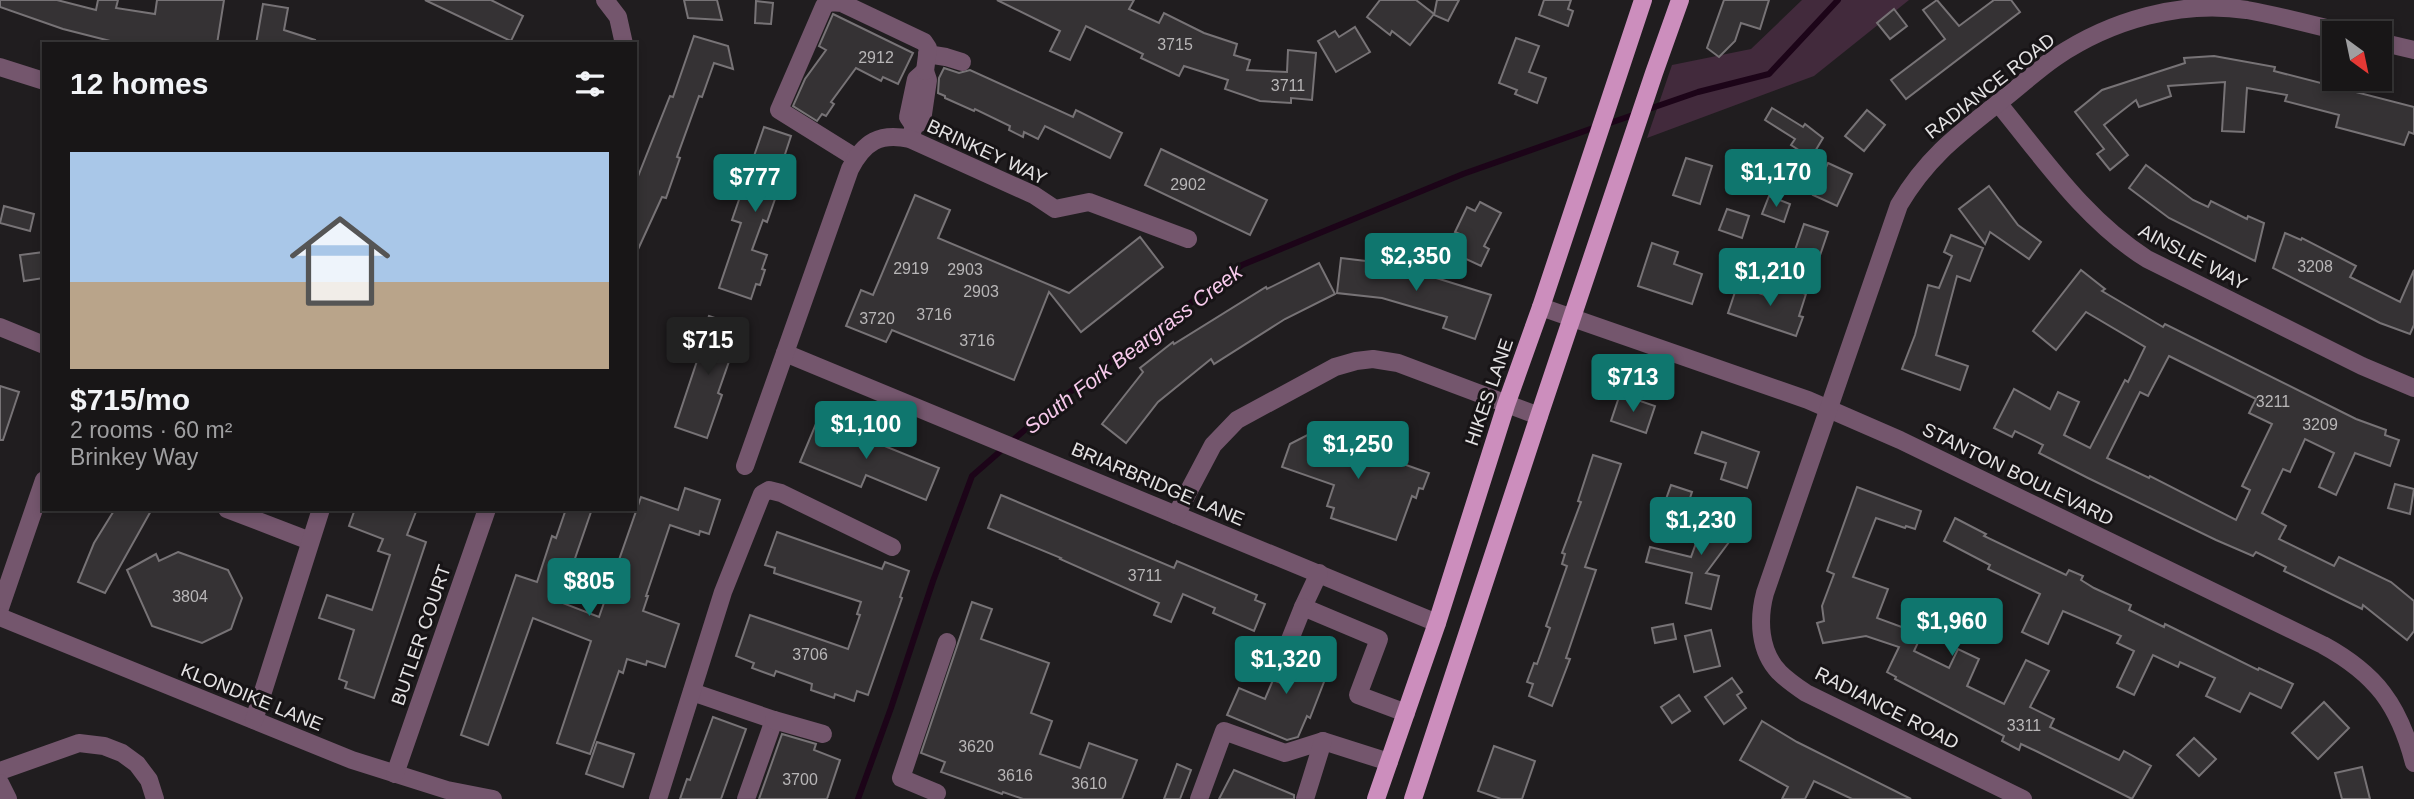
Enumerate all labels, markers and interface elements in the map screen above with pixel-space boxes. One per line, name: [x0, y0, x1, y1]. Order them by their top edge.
north arrow: [2322, 21, 2392, 91]
map controls: [2322, 21, 2392, 91]
street label: RADIANCE ROAD: [1921, 29, 2059, 143]
house number: 3715: [1157, 36, 1193, 53]
house number: 2912: [858, 49, 894, 66]
icon: filters: [571, 65, 609, 103]
text: 12 homes: [70, 67, 208, 100]
house number: 3711: [1271, 77, 1305, 94]
street label: BRINKEY WAY: [924, 115, 1050, 189]
pin: $1,170: [1719, 150, 1833, 209]
pin: $777: [714, 154, 796, 214]
text: $1,170: [1741, 159, 1811, 185]
text: $777: [729, 164, 781, 190]
house number: 2902: [1170, 176, 1206, 193]
icon: home: [277, 198, 403, 324]
street label: AINSLIE WAY: [2135, 220, 2251, 294]
pin: $2,350: [1359, 233, 1473, 293]
text: $2,350: [1381, 243, 1451, 269]
pin: $1,210: [1713, 248, 1827, 308]
text: $1,210: [1735, 258, 1805, 284]
house number: 3208: [2297, 258, 2333, 275]
water label: South Fork Beargrass Creek: [1020, 259, 1247, 438]
house number: 2919: [893, 260, 929, 277]
house number: 2903: [947, 261, 983, 278]
house number: 2903: [963, 283, 999, 300]
house number: 3716: [916, 306, 952, 323]
house number: 3720: [859, 310, 895, 327]
pin: $715: [667, 318, 749, 377]
text: $715: [682, 327, 734, 353]
house number: 3716: [959, 332, 995, 349]
street label: HIKES LANE: [1461, 336, 1517, 448]
pin: $713: [1592, 354, 1674, 414]
text: $713: [1607, 364, 1659, 390]
text: $715/mo: [70, 383, 190, 416]
house number: 3211: [2256, 393, 2290, 410]
pin: $1,100: [809, 402, 923, 461]
text: $1,100: [831, 411, 901, 437]
house number: 3209: [2302, 416, 2338, 433]
text: 2 rooms · 60 m²: [70, 417, 232, 443]
street label: STANTON BOULEVARD: [1919, 419, 2117, 529]
pin: $1,250: [1301, 421, 1415, 481]
text: $1,250: [1323, 431, 1393, 457]
street label: BRIARBRIDGE LANE: [1068, 438, 1248, 530]
text: Brinkey Way: [70, 444, 198, 470]
pin: $1,230: [1644, 498, 1758, 557]
text: $1,230: [1666, 507, 1736, 533]
pin: $805: [548, 558, 630, 618]
street label: BUTLER COURT: [387, 562, 455, 708]
house number: 3711: [1128, 567, 1162, 584]
text: $805: [563, 568, 615, 594]
house number: 3804: [172, 588, 208, 605]
pin: $1,960: [1895, 598, 2009, 658]
text: $1,960: [1917, 608, 1987, 634]
pin: $1,320: [1229, 636, 1343, 696]
house number: 3706: [792, 646, 828, 663]
text: $1,320: [1251, 646, 1321, 672]
street label: KLONDIKE LANE: [178, 659, 326, 735]
street label: RADIANCE ROAD: [1812, 663, 1962, 753]
house number: 3311: [2007, 717, 2041, 734]
house number: 3620: [958, 738, 994, 755]
house number: 3616: [997, 767, 1033, 784]
house number: 3700: [782, 771, 818, 788]
house number: 3610: [1071, 775, 1107, 792]

